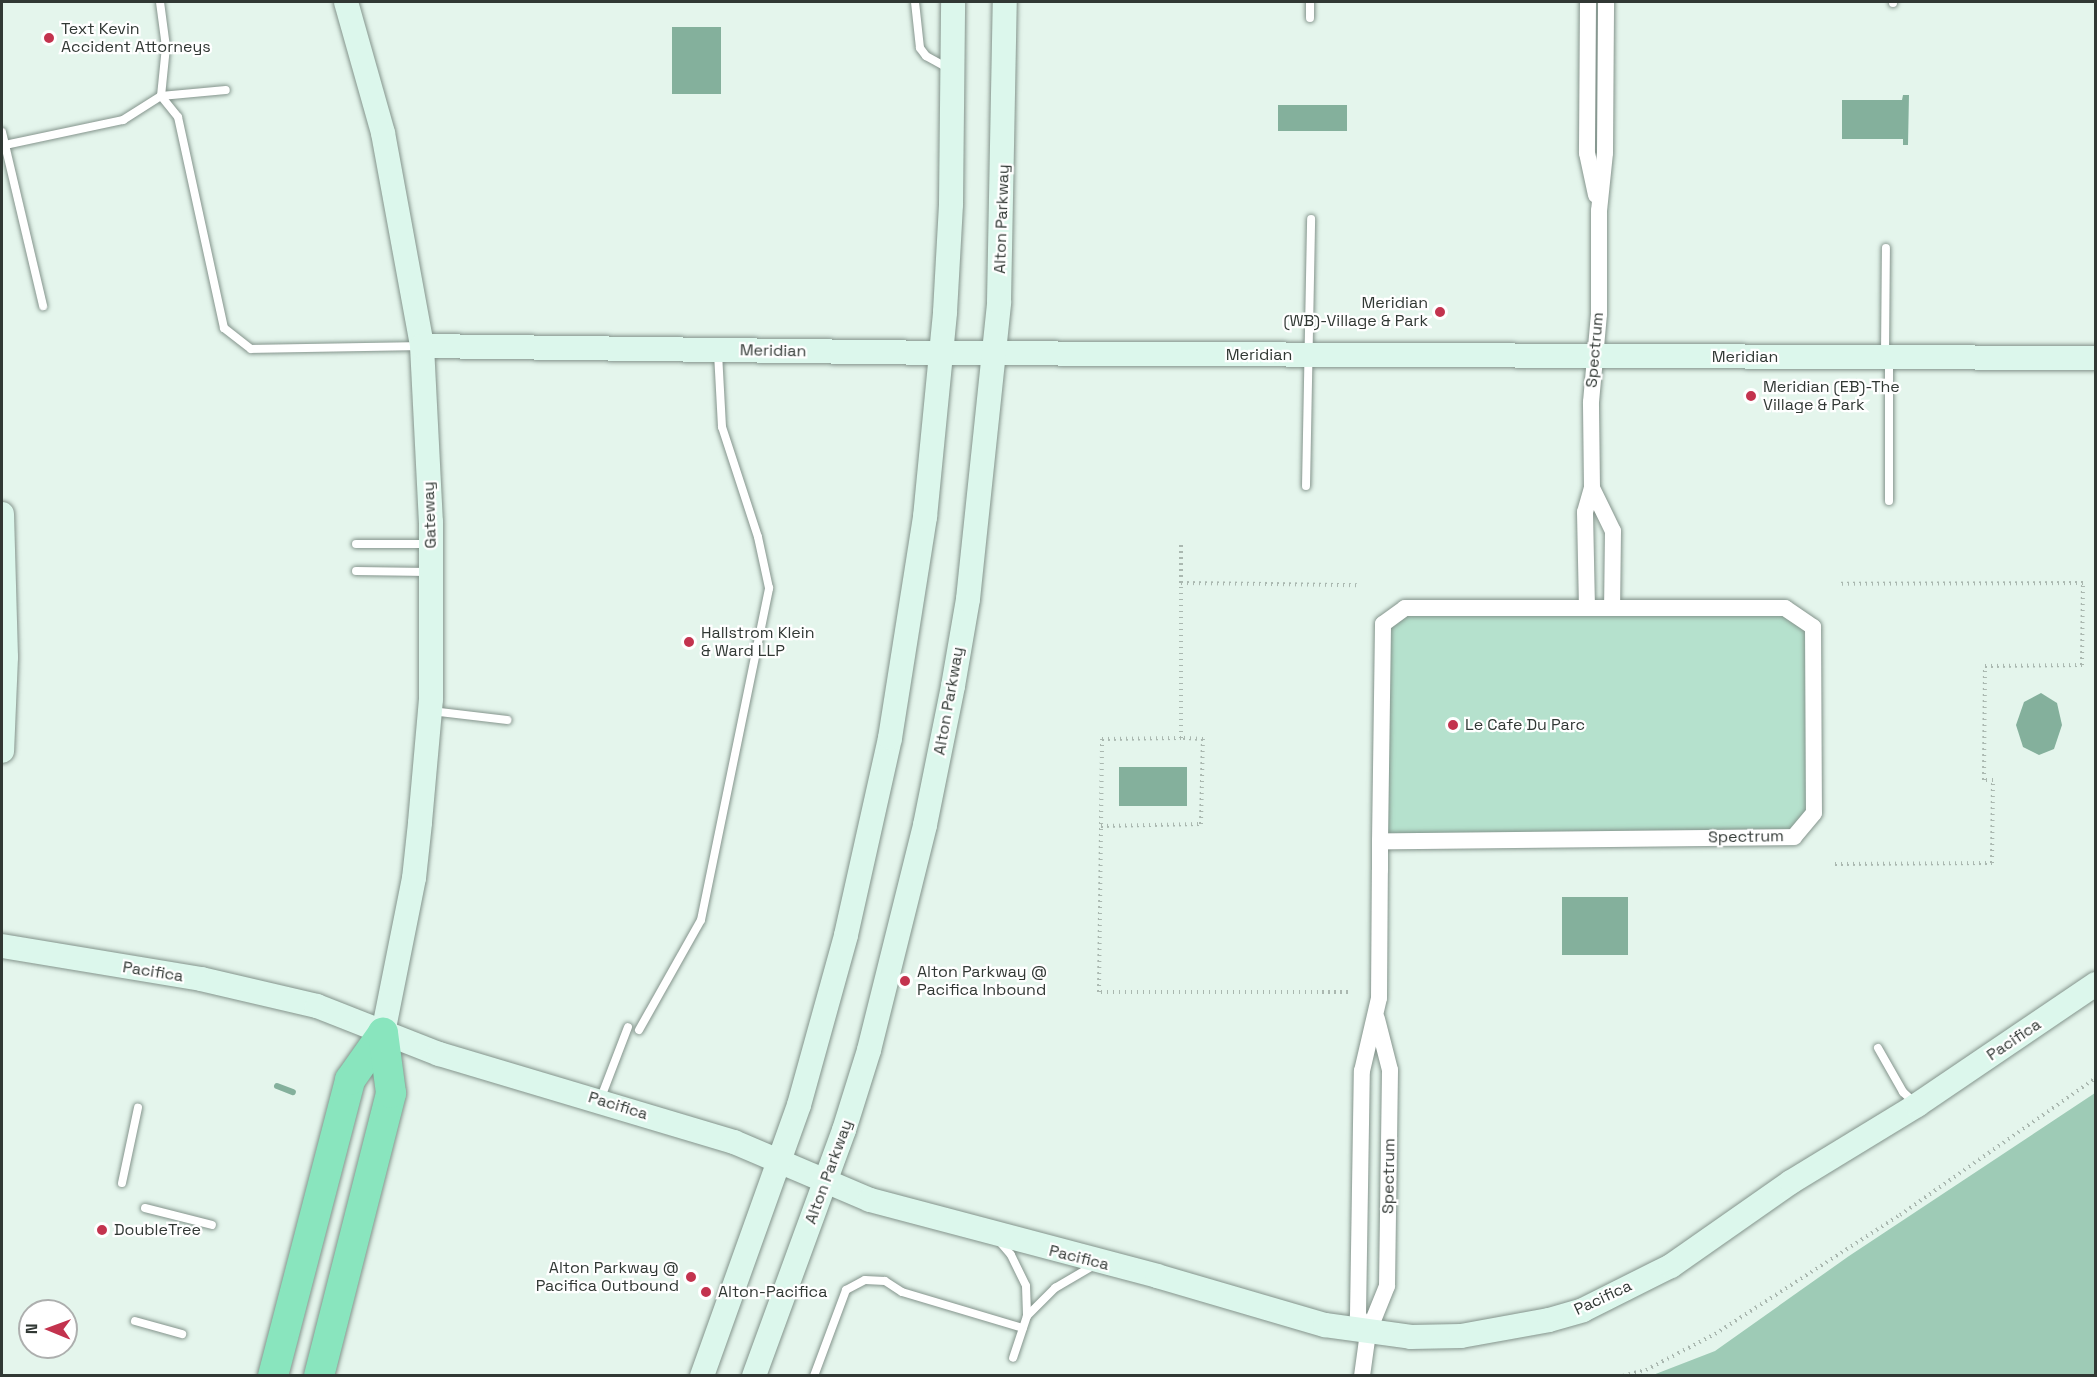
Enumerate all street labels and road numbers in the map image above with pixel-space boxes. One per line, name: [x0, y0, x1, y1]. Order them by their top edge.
street label: Alton Parkway: [990, 164, 1014, 274]
street label: Spectrum: [1582, 311, 1608, 389]
street label: Meridian: [740, 341, 806, 361]
street label: Meridian: [1226, 345, 1292, 365]
street label: Meridian: [1712, 347, 1778, 367]
street label: Gateway: [419, 481, 441, 549]
street label: Alton Parkway: [930, 645, 968, 757]
street label: Spectrum: [1708, 827, 1784, 847]
street label: Pacifica: [121, 958, 185, 986]
street label: Pacifica: [1983, 1015, 2045, 1065]
street label: Pacifica: [586, 1088, 650, 1124]
street label: Alton Parkway: [801, 1117, 857, 1227]
street label: Spectrum: [1379, 1138, 1399, 1214]
street label: Pacifica: [1047, 1241, 1111, 1275]
street label: Pacifica: [1571, 1276, 1635, 1320]

